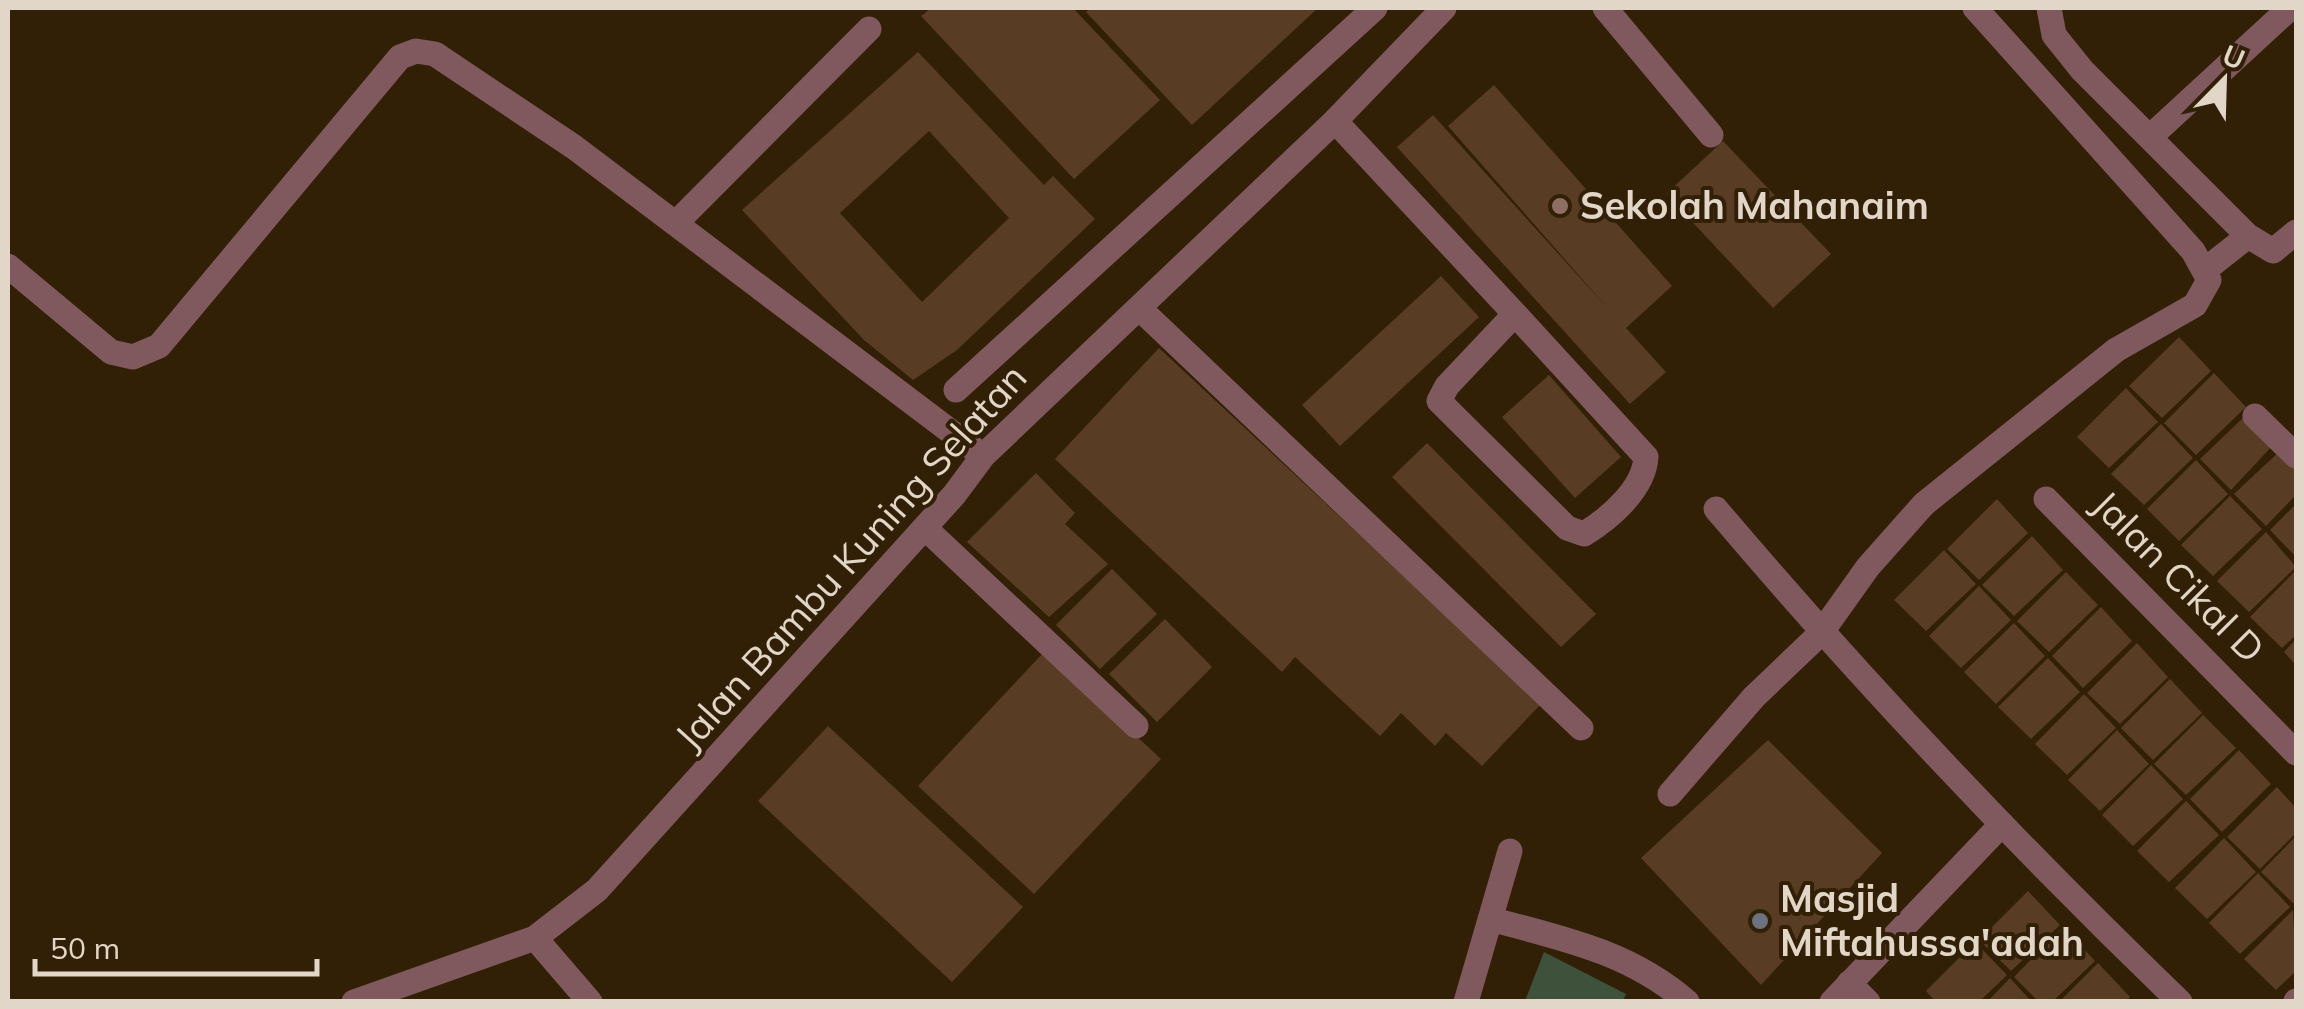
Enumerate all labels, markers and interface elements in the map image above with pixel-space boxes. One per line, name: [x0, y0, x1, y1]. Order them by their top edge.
north arrow: [2174, 30, 2274, 130]
text: U: [2218, 36, 2250, 77]
place label: Sekolah Mahanaim: [1580, 181, 1929, 229]
marker: Sekolah Mahanaim: [1549, 195, 1571, 217]
street label: Jalan Bambu Kuning Selatan: [664, 354, 1036, 759]
street label: Jalan Cikal D: [2083, 480, 2275, 672]
place label: Masjid Miftahussa'adah: [1780, 874, 2084, 966]
marker: Masjid Miftahussa'adah: [1749, 910, 1771, 932]
scale bar: [35, 914, 318, 976]
text: 50 m: [50, 929, 120, 967]

